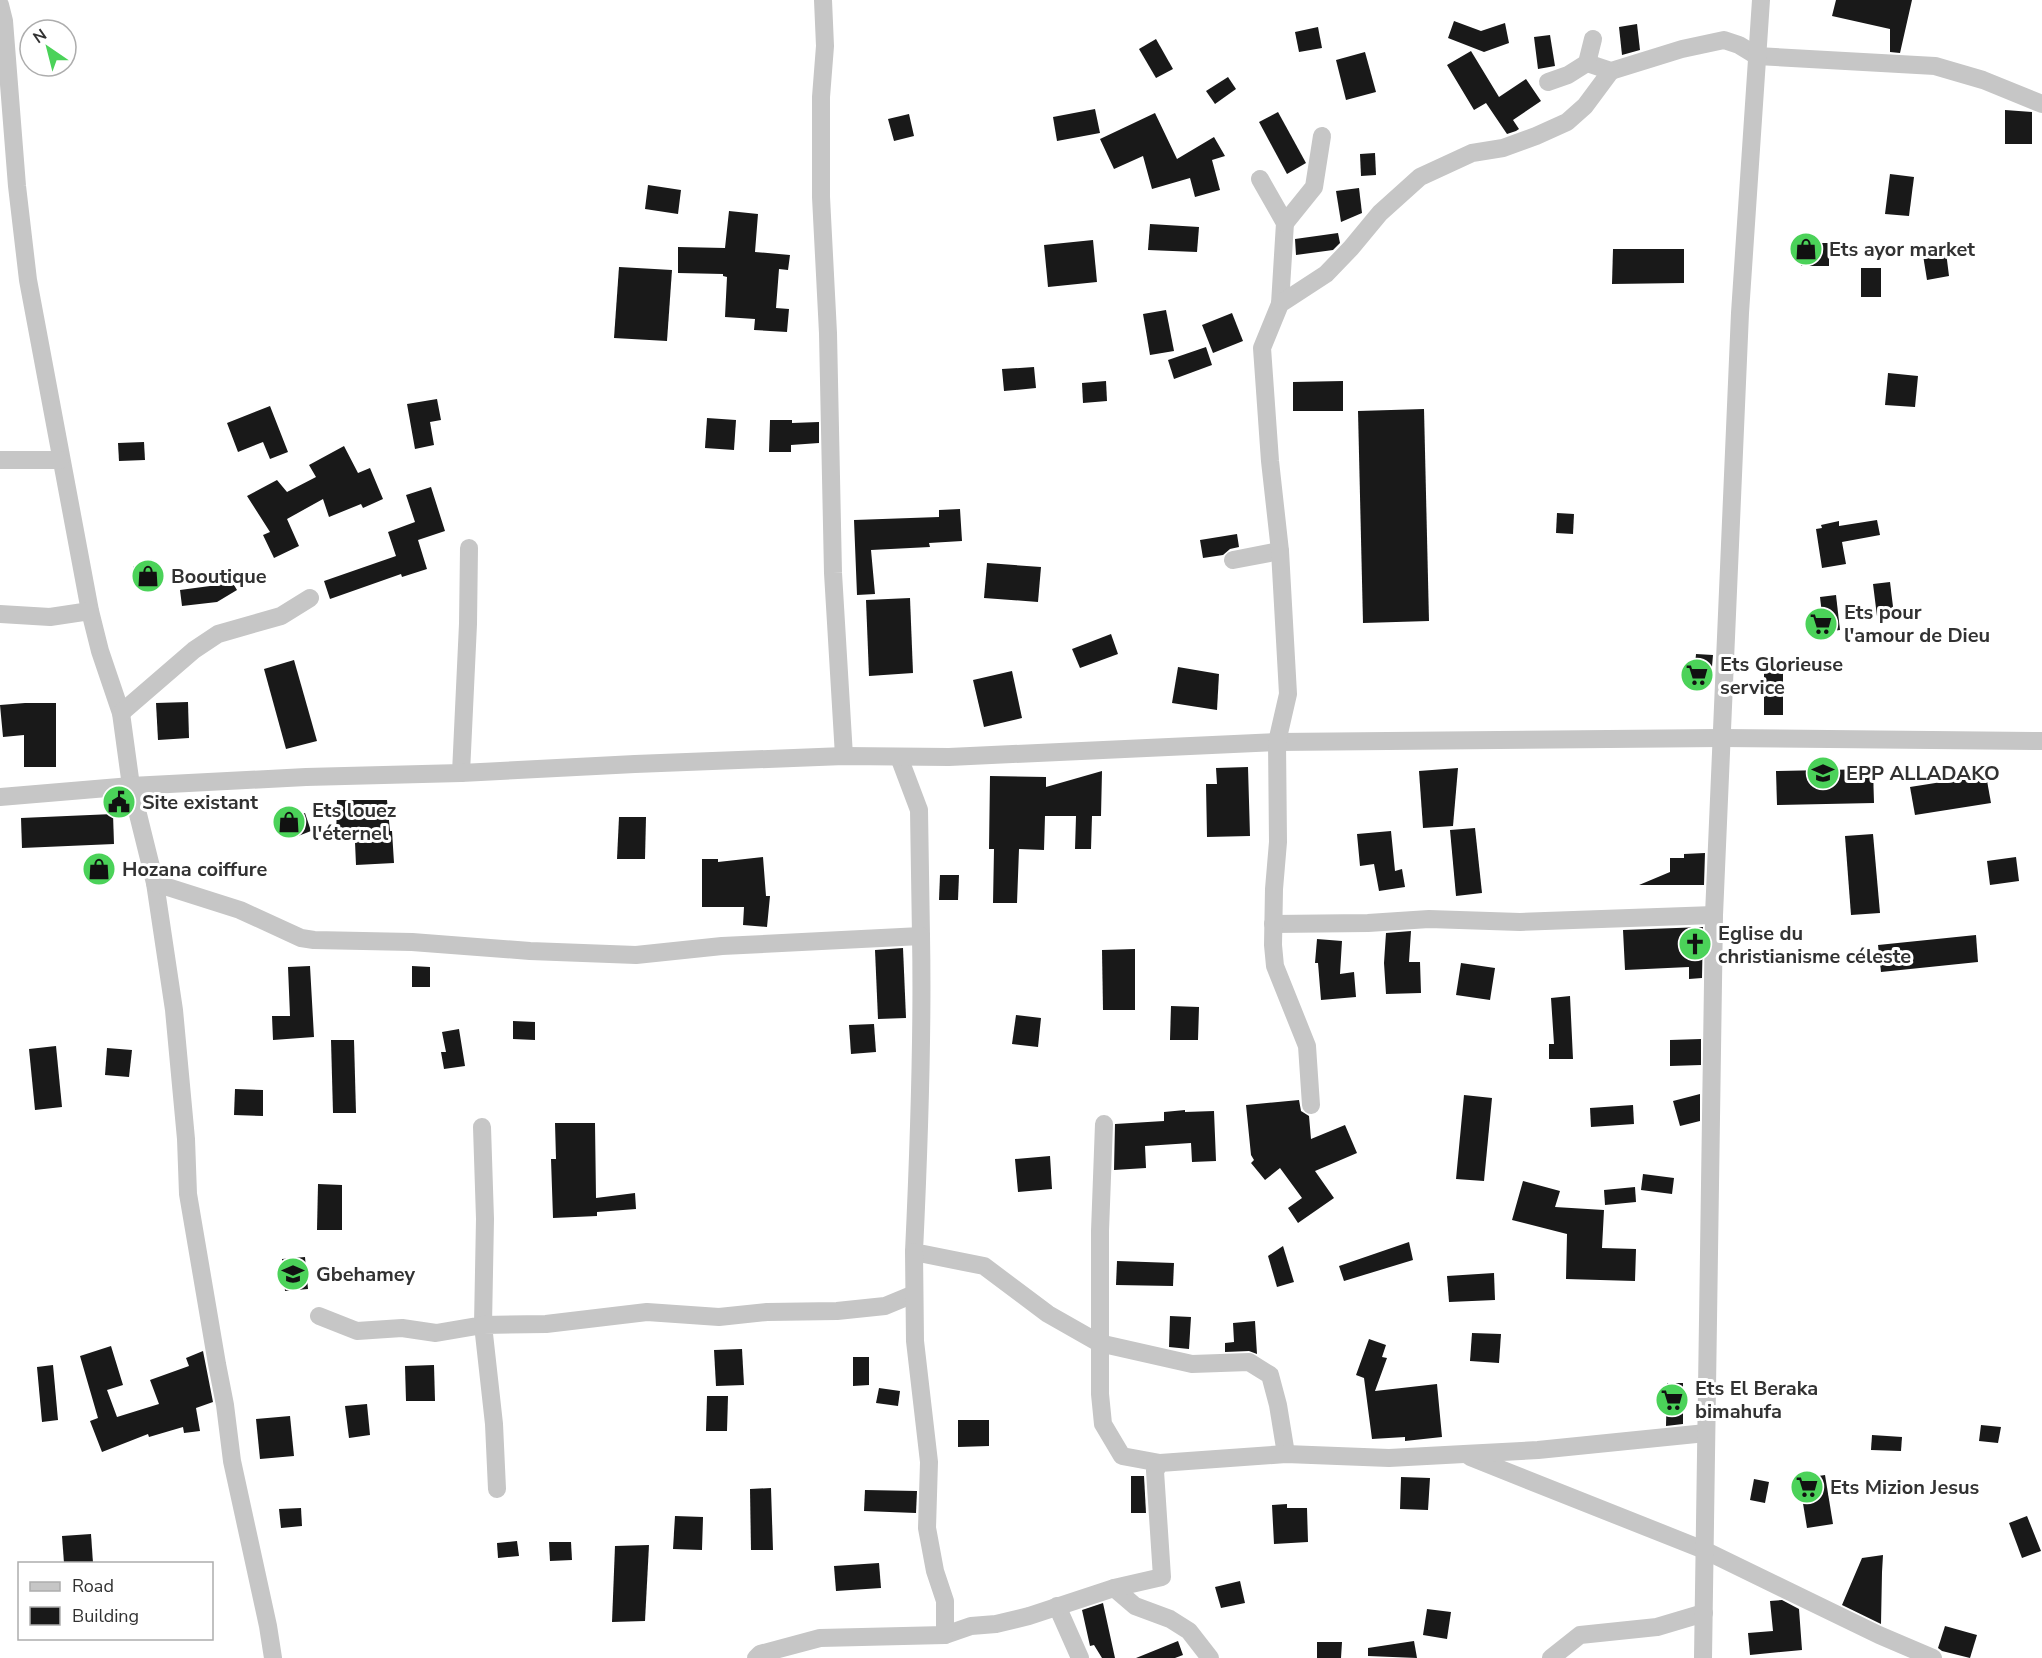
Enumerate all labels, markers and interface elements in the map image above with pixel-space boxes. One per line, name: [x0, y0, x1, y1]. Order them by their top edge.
north arrow: [18, 18, 78, 78]
text: N: [29, 24, 51, 49]
shop icon: Ets ayor market: [1788, 231, 1824, 267]
place label: Ets ayor market: [1829, 236, 1975, 263]
shop icon: Booutique: [130, 558, 166, 594]
place label: Booutique: [171, 563, 267, 590]
place label: Ets pour l'amour de Dieu: [1844, 599, 1990, 649]
supermarket icon: Ets pour l'amour de Dieu: [1803, 606, 1839, 642]
place label: Ets Glorieuse service: [1720, 651, 1843, 701]
supermarket icon: Ets Glorieuse service: [1679, 657, 1715, 693]
school or university icon: EPP ALLADAKO: [1805, 755, 1841, 791]
place label: EPP ALLADAKO: [1846, 760, 2000, 787]
public building icon: Site existant: [101, 784, 137, 820]
place label: Site existant: [142, 789, 258, 816]
place label: Ets louez l'éternel: [312, 797, 396, 847]
shop icon: Ets louez l'éternel: [271, 804, 307, 840]
shop icon: Hozana coiffure: [81, 851, 117, 887]
place label: Hozana coiffure: [122, 856, 267, 883]
place label: Eglise du christianisme céleste: [1718, 920, 1911, 970]
church icon: Eglise du christianisme céleste: [1677, 926, 1713, 962]
school or university icon: Gbehamey: [275, 1256, 311, 1292]
place label: Gbehamey: [316, 1261, 415, 1288]
place label: Ets El Beraka bimahufa: [1695, 1375, 1818, 1425]
supermarket icon: Ets El Beraka bimahufa: [1654, 1382, 1690, 1418]
supermarket icon: Ets Mizion Jesus: [1789, 1469, 1825, 1505]
place label: Ets Mizion Jesus: [1830, 1474, 1980, 1501]
legend: [18, 1562, 213, 1640]
text: Road: [72, 1574, 114, 1598]
text: Building: [72, 1604, 139, 1628]

